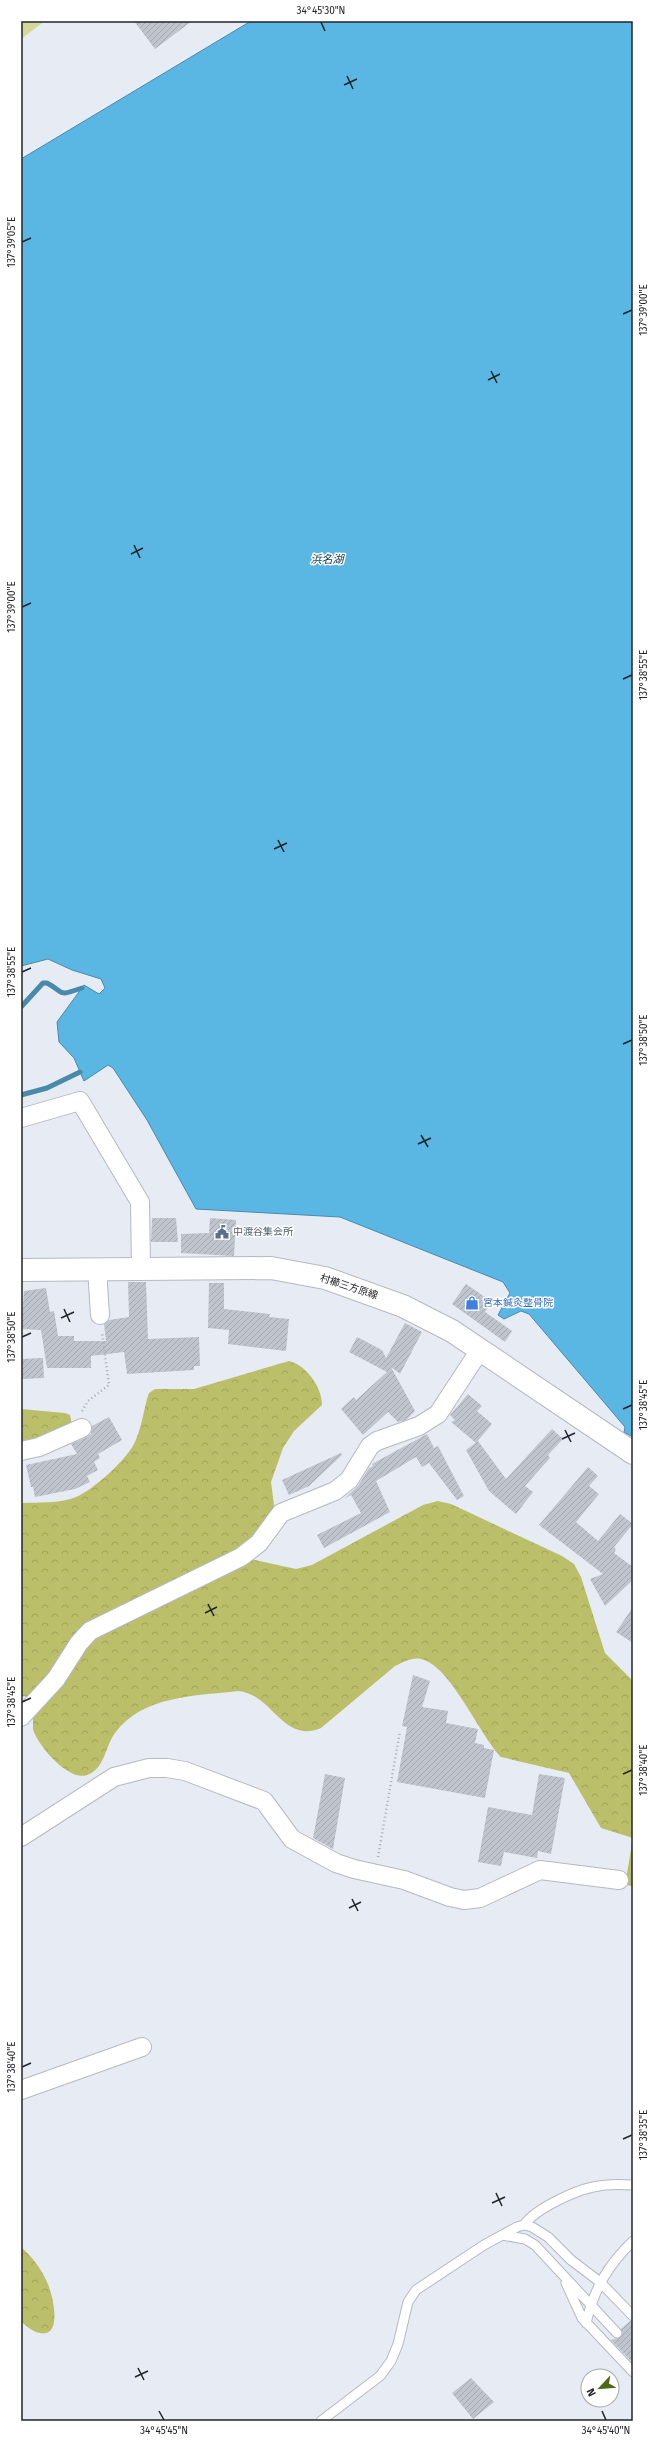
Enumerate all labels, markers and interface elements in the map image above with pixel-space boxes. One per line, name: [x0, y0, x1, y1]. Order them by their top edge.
text: 34°45'30"N: [297, 5, 345, 17]
text: 137°39'05"E: [6, 217, 18, 267]
text: 137°39'00"E: [638, 284, 650, 336]
water label: 浜名湖: [311, 553, 345, 566]
text: 137°39'00"E: [6, 581, 18, 633]
text: 137°38'55"E: [638, 650, 650, 700]
text: 137°38'55"E: [6, 947, 18, 997]
text: 137°38'50"E: [638, 1014, 650, 1066]
public building icon: 中渡谷集会所: [214, 1224, 230, 1240]
place label: 中渡谷集会所: [233, 1226, 293, 1238]
street label: 村櫛三方原線: [319, 1272, 379, 1302]
shop icon: 宮本鍼灸整骨院: [464, 1295, 480, 1311]
place label: 宮本鍼灸整骨院: [483, 1297, 553, 1309]
text: 137°38'50"E: [6, 1311, 18, 1363]
text: 137°38'45"E: [638, 1380, 650, 1430]
text: 137°38'45"E: [6, 1677, 18, 1727]
text: 137°38'40"E: [638, 1744, 650, 1796]
text: 137°38'40"E: [6, 2041, 18, 2093]
text: 137°38'35"E: [638, 2110, 650, 2160]
north arrow: [580, 2368, 620, 2408]
text: N: [584, 2386, 599, 2398]
text: 34°45'45"N: [140, 2425, 188, 2437]
text: 34°45'40"N: [582, 2425, 630, 2437]

